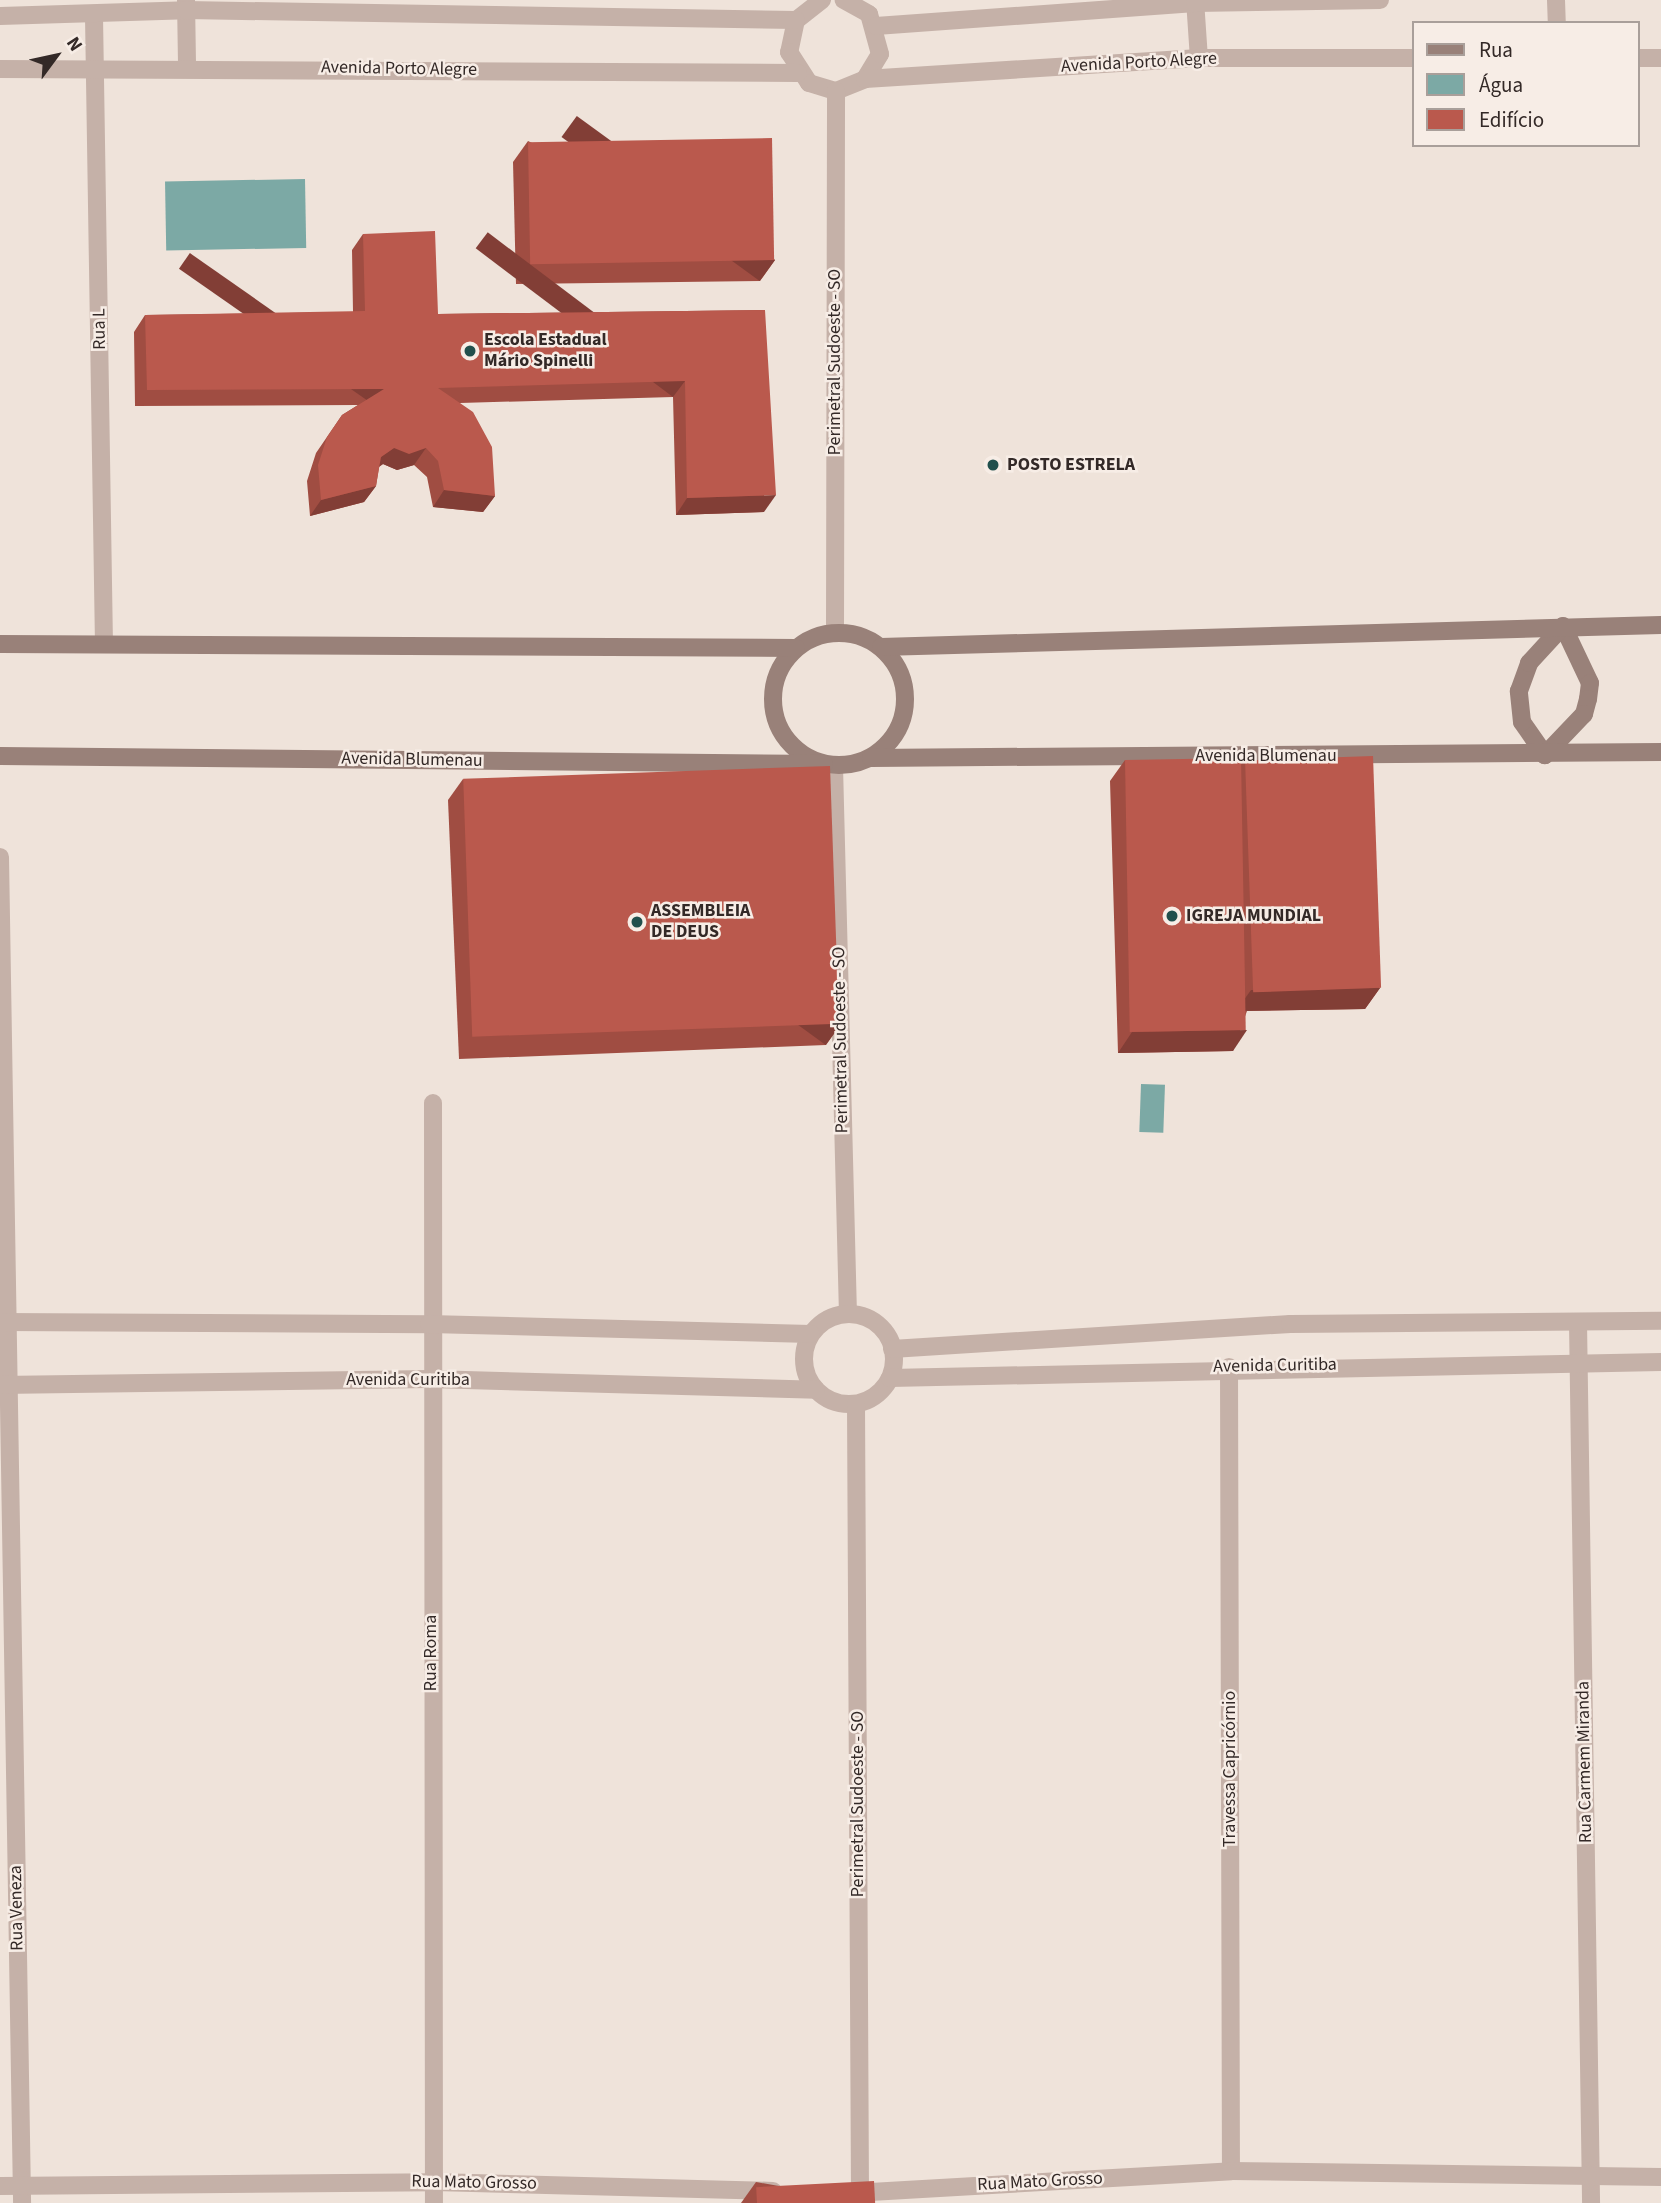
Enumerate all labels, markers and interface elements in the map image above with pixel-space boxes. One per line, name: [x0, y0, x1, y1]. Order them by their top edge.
north arrow: [21, 21, 91, 91]
legend: [1412, 21, 1640, 147]
text: N: [59, 32, 89, 57]
text: Rua: [1479, 35, 1513, 65]
street label: Avenida Porto Alegre: [1061, 48, 1217, 78]
street label: Avenida Porto Alegre: [321, 57, 477, 81]
text: Água: [1479, 70, 1523, 100]
text: Edifício: [1479, 105, 1544, 135]
street label: Perimetral Sudoeste - SO: [824, 269, 846, 455]
street label: Rua L: [89, 308, 111, 350]
place label: Escola Estadual Mário Spinelli: [484, 330, 607, 372]
marker: Escola Estadual Mário Spinelli: [462, 343, 478, 359]
place label: POSTO ESTRELA: [1007, 454, 1135, 476]
marker: POSTO ESTRELA: [985, 457, 1001, 473]
street label: Avenida Blumenau: [1195, 745, 1337, 767]
street label: Avenida Blumenau: [341, 748, 483, 772]
place label: ASSEMBLEIA DE DEUS: [651, 901, 750, 944]
place label: IGREJA MUNDIAL: [1186, 905, 1321, 927]
marker: IGREJA MUNDIAL: [1164, 908, 1180, 924]
marker: ASSEMBLEIA DE DEUS: [629, 914, 645, 930]
street label: Perimetral Sudoeste - SO: [829, 947, 853, 1133]
street label: Avenida Curitiba: [1213, 1354, 1337, 1378]
street label: Avenida Curitiba: [346, 1369, 470, 1391]
street label: Rua Roma: [420, 1615, 442, 1691]
street label: Rua Carmem Miranda: [1573, 1681, 1597, 1843]
street label: Travessa Capricórnio: [1219, 1691, 1241, 1847]
street label: Perimetral Sudoeste - SO: [847, 1711, 869, 1897]
street label: Rua Veneza: [5, 1865, 29, 1951]
street label: Rua Mato Grosso: [977, 2168, 1103, 2196]
street label: Rua Mato Grosso: [411, 2171, 537, 2195]

